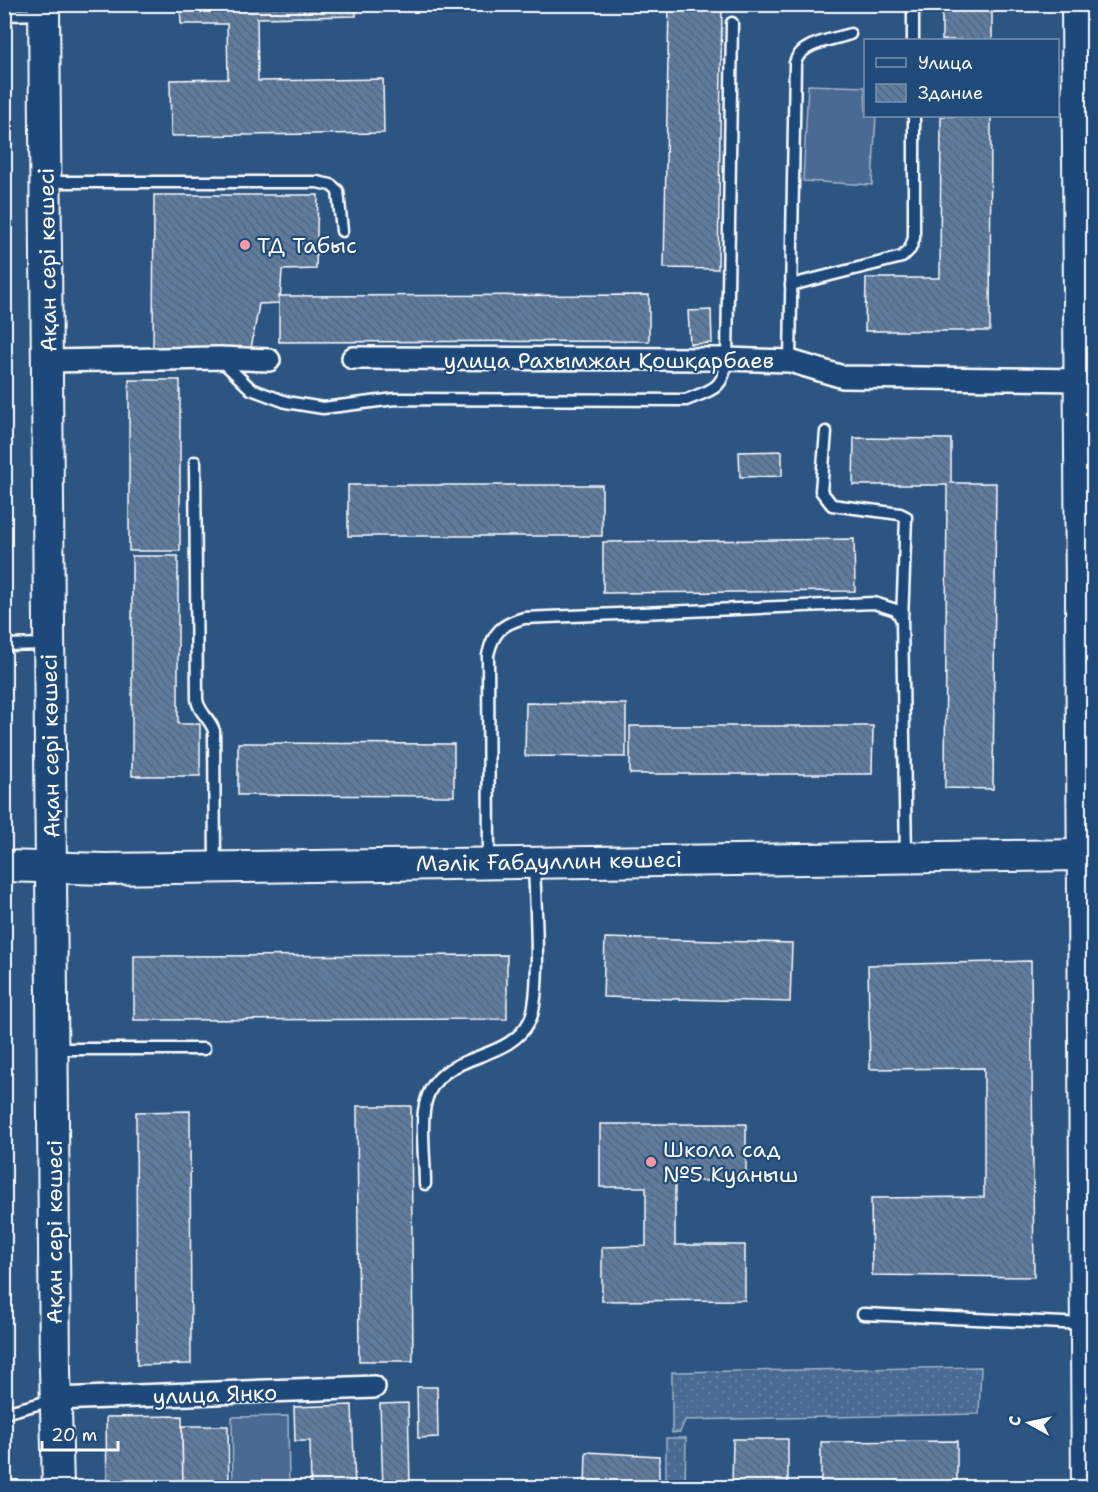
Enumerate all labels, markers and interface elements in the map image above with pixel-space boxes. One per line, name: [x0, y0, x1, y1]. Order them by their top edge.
legend: [864, 39, 1059, 117]
text: Улица: [918, 51, 972, 75]
text: Здание: [918, 81, 983, 105]
street label: Ақан сері көшесі: [31, 167, 64, 352]
place label: ТД Табыс: [257, 231, 357, 260]
marker: ТД Табыс: [238, 238, 252, 252]
street label: улица Рахымжан Қошқарбаев: [444, 346, 774, 375]
street label: Ақан сері көшесі: [34, 653, 67, 838]
street label: Мәлік Ғабдуллин көшесі: [416, 845, 682, 878]
place label: Школа сад №5 Куаныш: [663, 1135, 798, 1189]
street label: Ақан сері көшесі: [40, 1140, 69, 1324]
marker: Школа сад №5 Куаныш: [644, 1155, 658, 1169]
street label: улица Янко: [152, 1378, 278, 1411]
north arrow: [999, 1393, 1059, 1453]
scale bar: [42, 1414, 118, 1452]
text: С: [1004, 1414, 1026, 1427]
text: 20 m: [51, 1423, 97, 1447]

